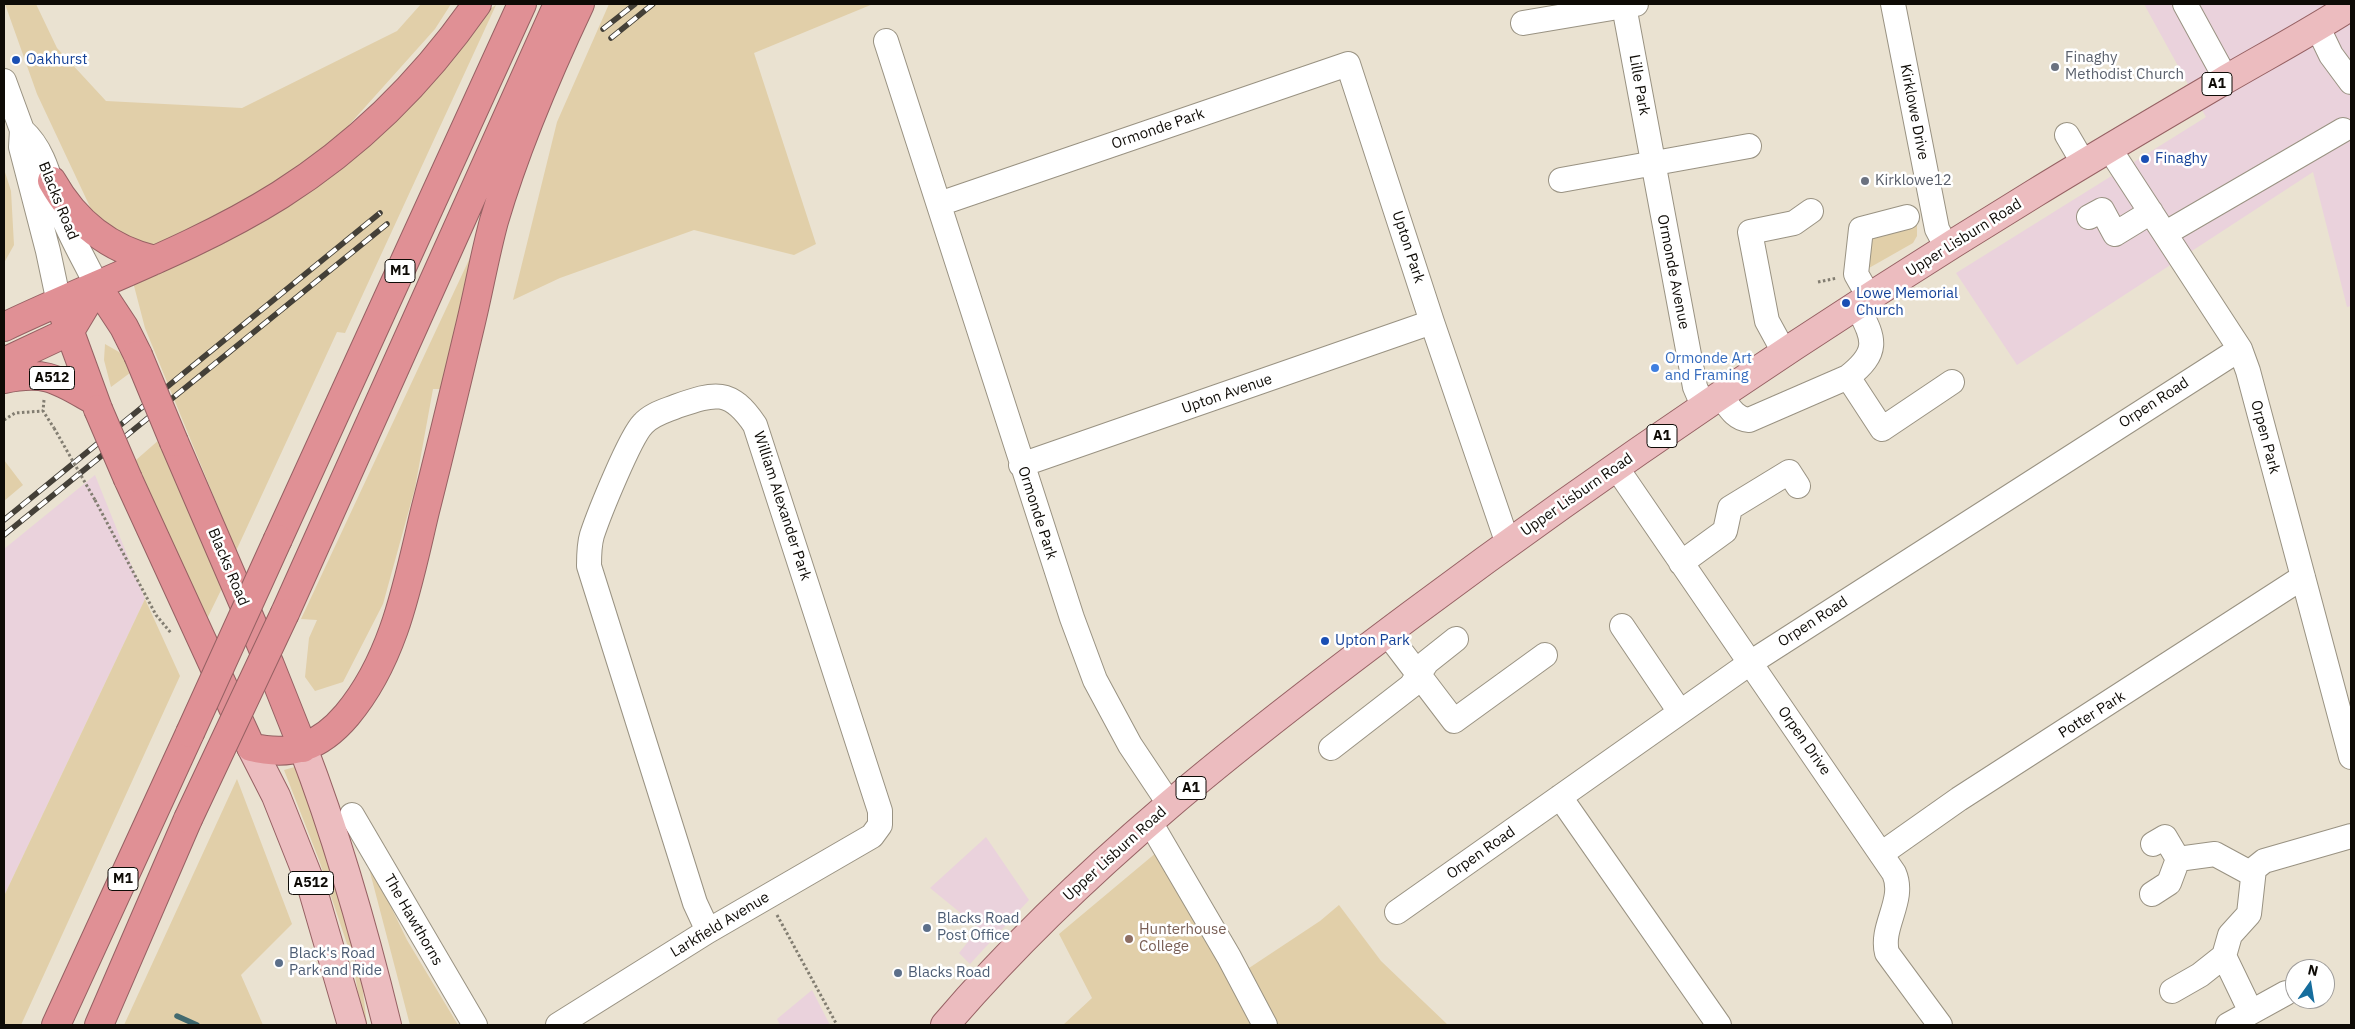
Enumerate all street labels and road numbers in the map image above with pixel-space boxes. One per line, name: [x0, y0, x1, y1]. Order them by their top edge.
street label: Lille Park: [1625, 53, 1653, 117]
street label: Kirklowe Drive: [1896, 63, 1932, 161]
road number: A1: [2202, 72, 2232, 96]
street label: Ormonde Park: [1109, 105, 1207, 153]
street label: Blacks Road: [34, 159, 82, 243]
street label: Upper Lisburn Road: [1903, 195, 2025, 281]
street label: Upton Park: [1388, 209, 1428, 285]
street label: Ormonde Avenue: [1653, 213, 1693, 331]
road number: M1: [385, 260, 415, 282]
road number: A512: [30, 366, 74, 389]
street label: Upton Avenue: [1179, 370, 1275, 418]
street label: Orpen Road: [2116, 374, 2192, 432]
street label: Orpen Park: [2247, 398, 2283, 476]
road number: A1: [1647, 424, 1677, 448]
street label: William Alexander Park: [749, 429, 815, 583]
street label: Upper Lisburn Road: [1517, 450, 1637, 540]
street label: Ormonde Park: [1013, 464, 1061, 562]
street label: Blacks Road: [204, 526, 252, 608]
street label: Orpen Road: [1775, 593, 1851, 651]
street label: Potter Park: [2055, 687, 2129, 743]
street label: Orpen Drive: [1774, 703, 1834, 779]
road number: A1: [1176, 776, 1206, 800]
street label: Upper Lisburn Road: [1060, 803, 1170, 905]
street label: Orpen Road: [1443, 823, 1519, 883]
road number: M1: [108, 868, 138, 891]
road number: A512: [288, 871, 334, 894]
street label: The Hawthorns: [380, 871, 446, 969]
street label: Larkfield Avenue: [667, 888, 773, 962]

